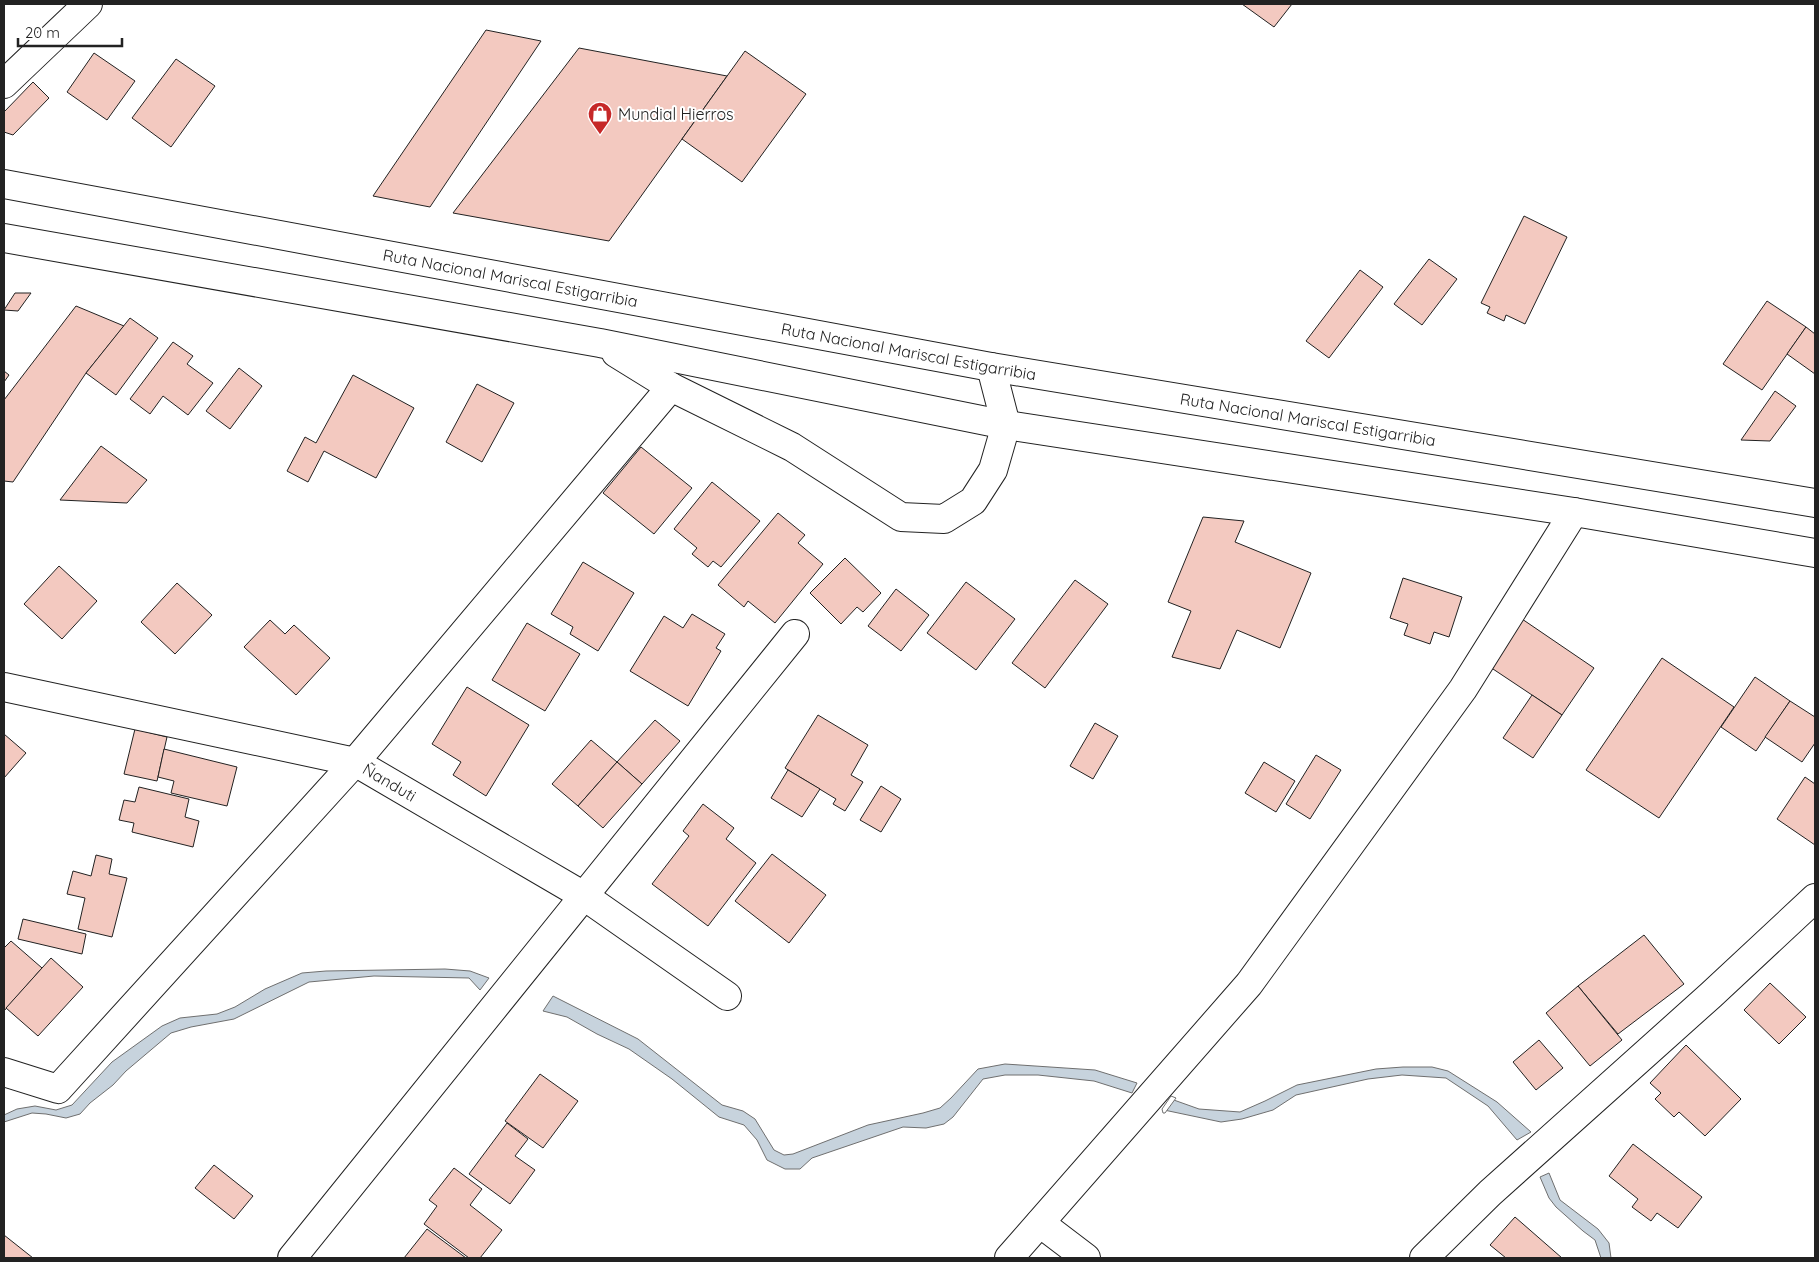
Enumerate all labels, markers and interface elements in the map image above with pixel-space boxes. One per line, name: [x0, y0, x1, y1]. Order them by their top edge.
scale bar: [18, 15, 121, 47]
text: 20 m: [25, 23, 60, 42]
shop icon: Mundial Hierros: [587, 101, 613, 135]
place label: Mundial Hierros: [618, 104, 734, 124]
street label: Ruta Nacional Mariscal Estigarribia: [381, 244, 639, 311]
street label: Ruta Nacional Mariscal Estigarribia: [780, 318, 1038, 384]
street label: Ruta Nacional Mariscal Estigarribia: [1179, 388, 1437, 450]
street label: Ñanduti: [359, 759, 420, 806]

